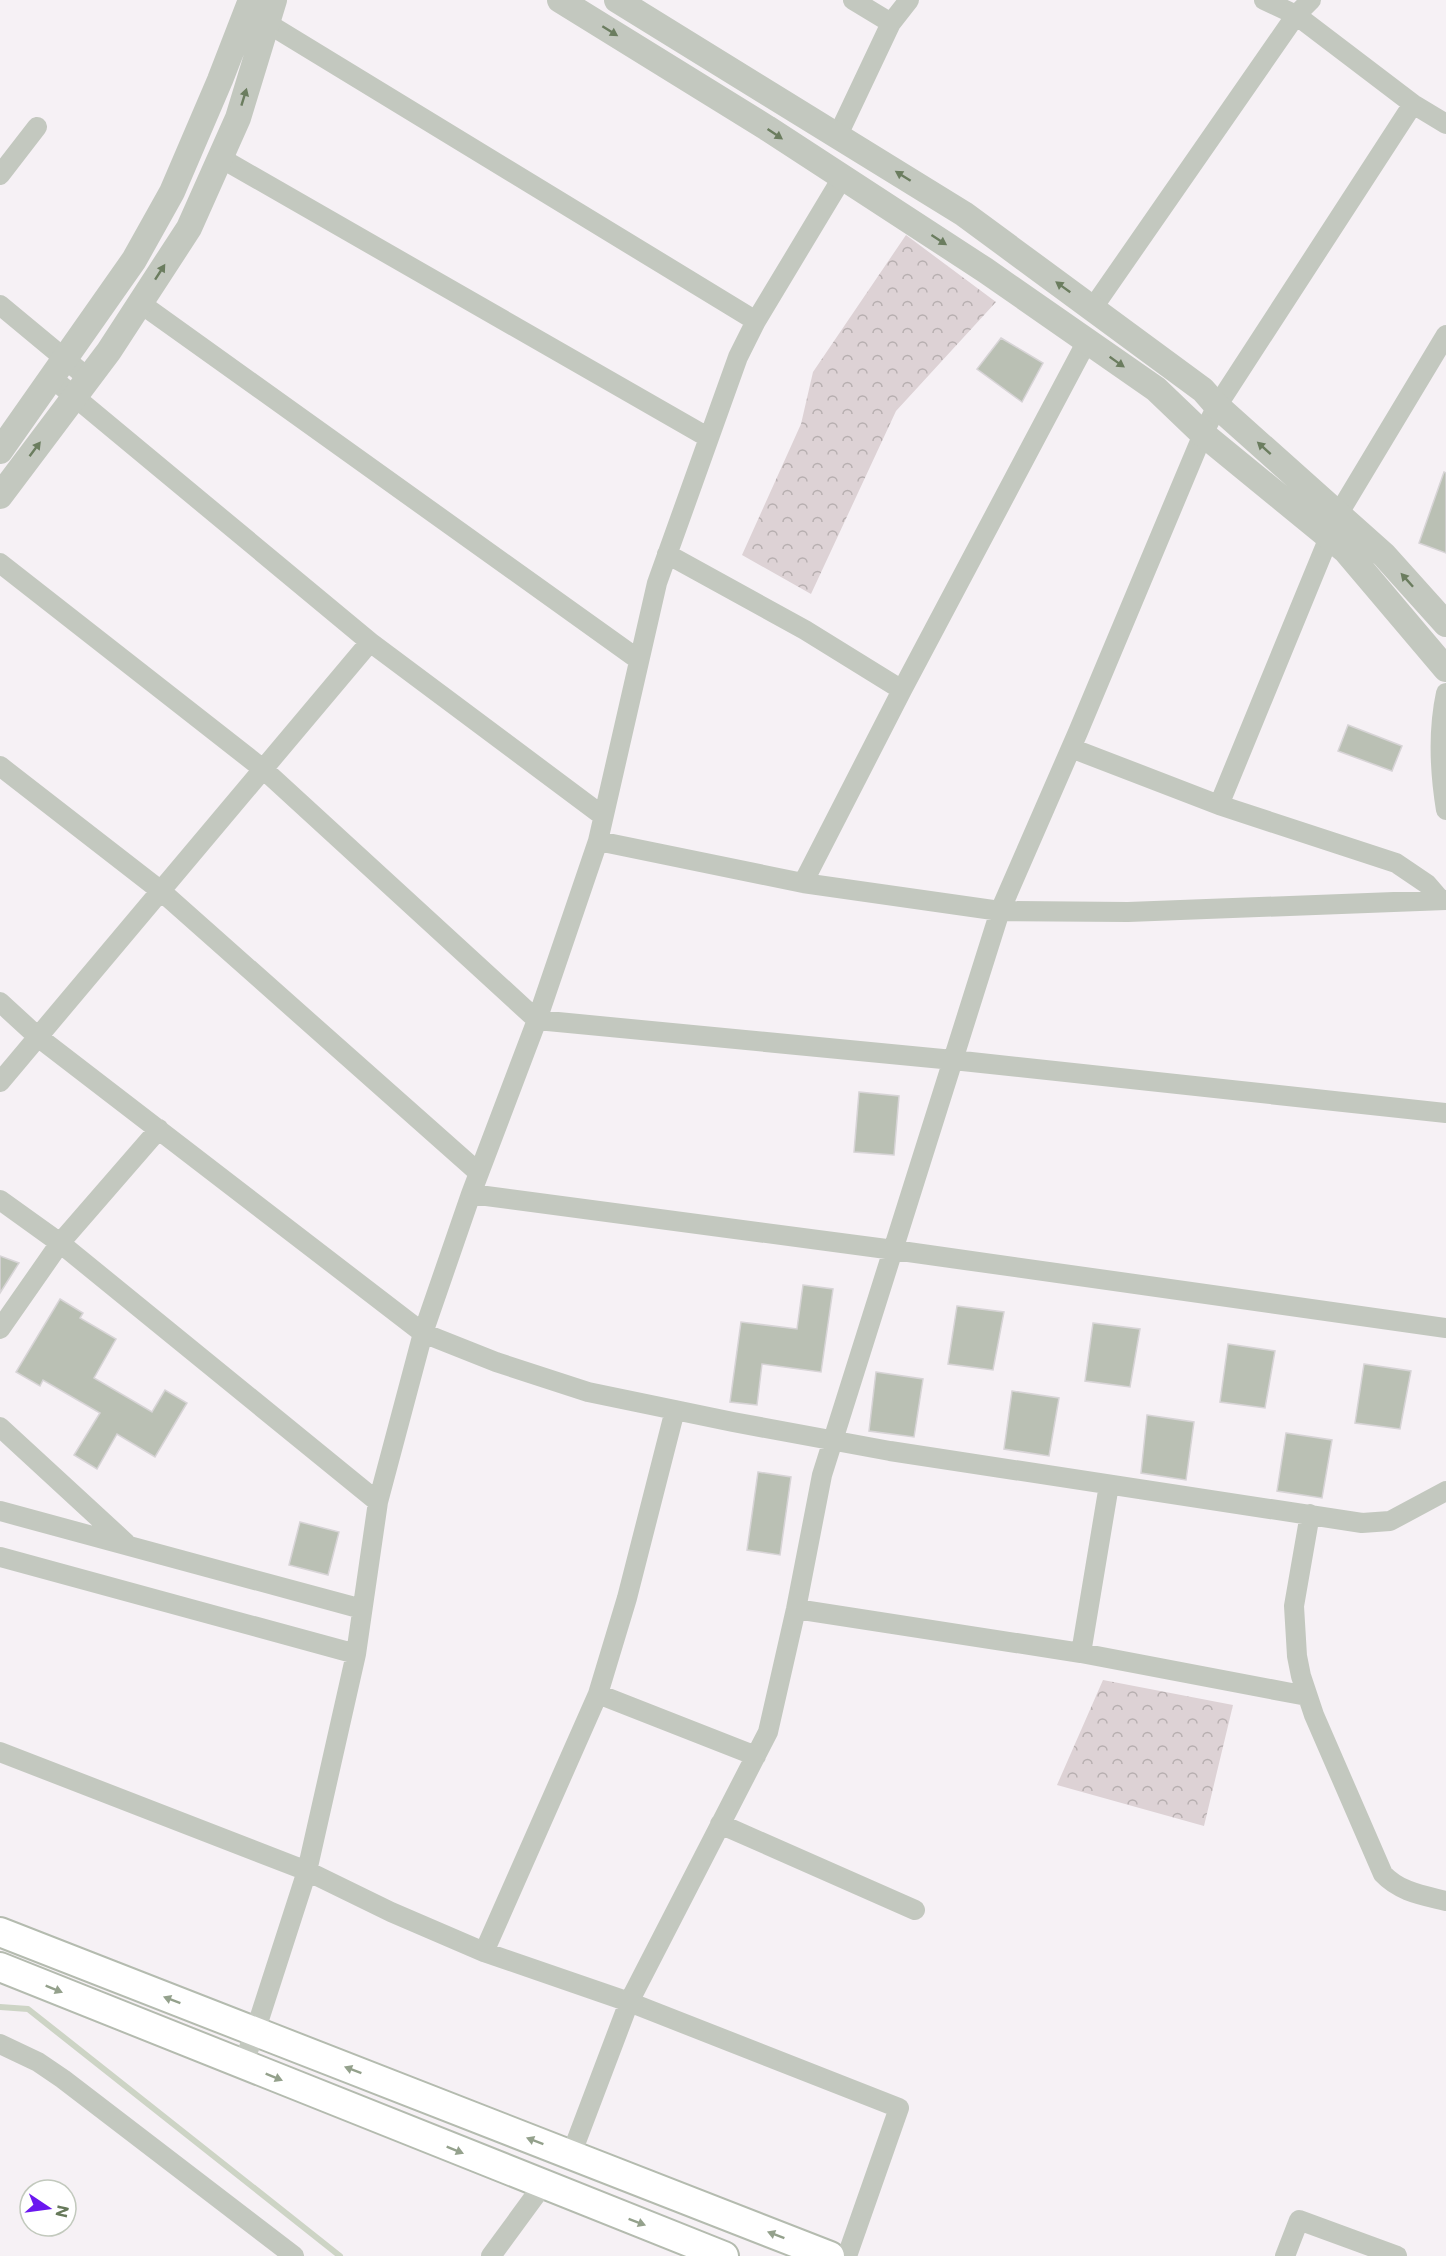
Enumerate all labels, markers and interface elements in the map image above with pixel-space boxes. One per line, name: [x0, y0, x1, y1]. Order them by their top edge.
one-way arrow: [602, 25, 618, 36]
one-way arrow: [240, 88, 249, 106]
one-way arrow: [767, 128, 783, 140]
one-way arrow: [895, 171, 911, 182]
one-way arrow: [931, 235, 947, 246]
one-way arrow: [154, 264, 165, 281]
one-way arrow: [1056, 281, 1072, 293]
one-way arrow: [1109, 356, 1125, 368]
one-way arrow: [29, 441, 41, 456]
one-way arrow: [1257, 441, 1272, 454]
one-way arrow: [1401, 573, 1414, 588]
one-way arrow: [46, 1984, 64, 1994]
one-way arrow: [163, 1994, 181, 2004]
one-way arrow: [344, 2065, 362, 2075]
one-way arrow: [266, 2072, 284, 2082]
one-way arrow: [526, 2136, 544, 2145]
one-way arrow: [447, 2145, 465, 2155]
north arrow: [18, 2178, 78, 2238]
text: N: [52, 2204, 74, 2219]
one-way arrow: [628, 2217, 646, 2227]
one-way arrow: [766, 2230, 784, 2240]

